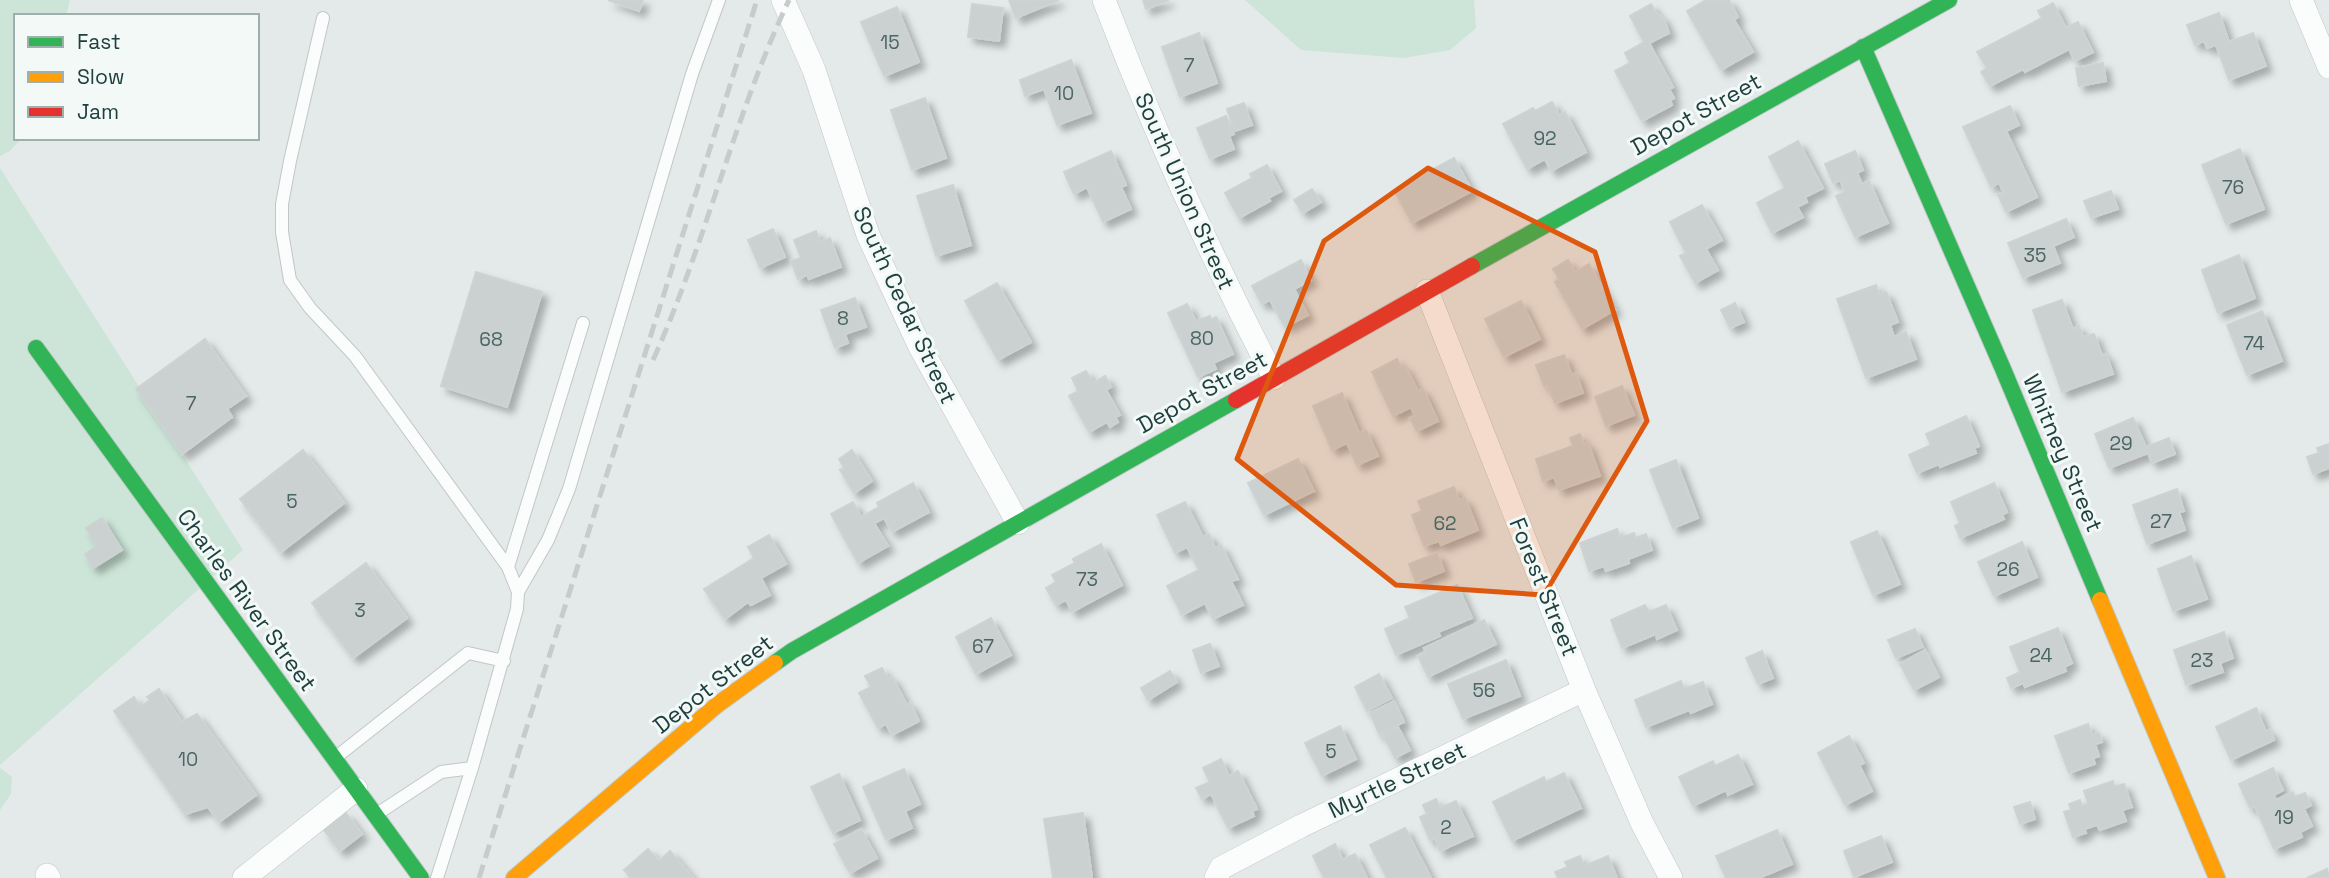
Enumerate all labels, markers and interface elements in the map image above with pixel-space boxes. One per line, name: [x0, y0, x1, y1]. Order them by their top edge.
legend: [14, 14, 259, 140]
text: Fast: [77, 28, 121, 55]
house number: 15: [880, 30, 900, 55]
house number: 7: [1184, 53, 1195, 78]
text: Slow: [77, 63, 125, 90]
street label: Depot Street: [1626, 66, 1766, 162]
house number: 10: [1054, 81, 1074, 106]
street label: South Union Street: [1128, 88, 1242, 294]
text: Jam: [77, 98, 119, 125]
house number: 92: [1533, 126, 1557, 151]
house number: 76: [2222, 175, 2244, 200]
street label: South Cedar Street: [846, 202, 964, 408]
house number: 35: [2024, 243, 2046, 268]
house number: 8: [837, 306, 849, 331]
house number: 80: [1190, 326, 1214, 351]
house number: 68: [479, 327, 503, 352]
house number: 74: [2243, 331, 2265, 356]
street label: Depot Street: [1132, 344, 1272, 440]
street label: Whitney Street: [2016, 370, 2110, 536]
house number: 7: [186, 391, 197, 416]
house number: 29: [2109, 431, 2133, 456]
house number: 5: [286, 489, 298, 514]
street label: Charles River Street: [171, 503, 323, 697]
house number: 27: [2150, 509, 2172, 534]
house number: 62: [1433, 511, 1457, 536]
street label: Forest Street: [1503, 513, 1585, 661]
house number: 26: [1996, 557, 2020, 582]
house number: 73: [1076, 567, 1098, 592]
house number: 3: [354, 598, 366, 623]
street label: Depot Street: [647, 628, 779, 740]
house number: 67: [972, 634, 994, 659]
house number: 24: [2030, 643, 2053, 668]
house number: 23: [2191, 648, 2213, 673]
house number: 56: [1472, 678, 1496, 703]
street label: Myrtle Street: [1323, 735, 1471, 825]
house number: 5: [1325, 739, 1337, 764]
house number: 10: [178, 747, 198, 772]
house number: 19: [2274, 805, 2294, 830]
house number: 2: [1440, 815, 1452, 840]

